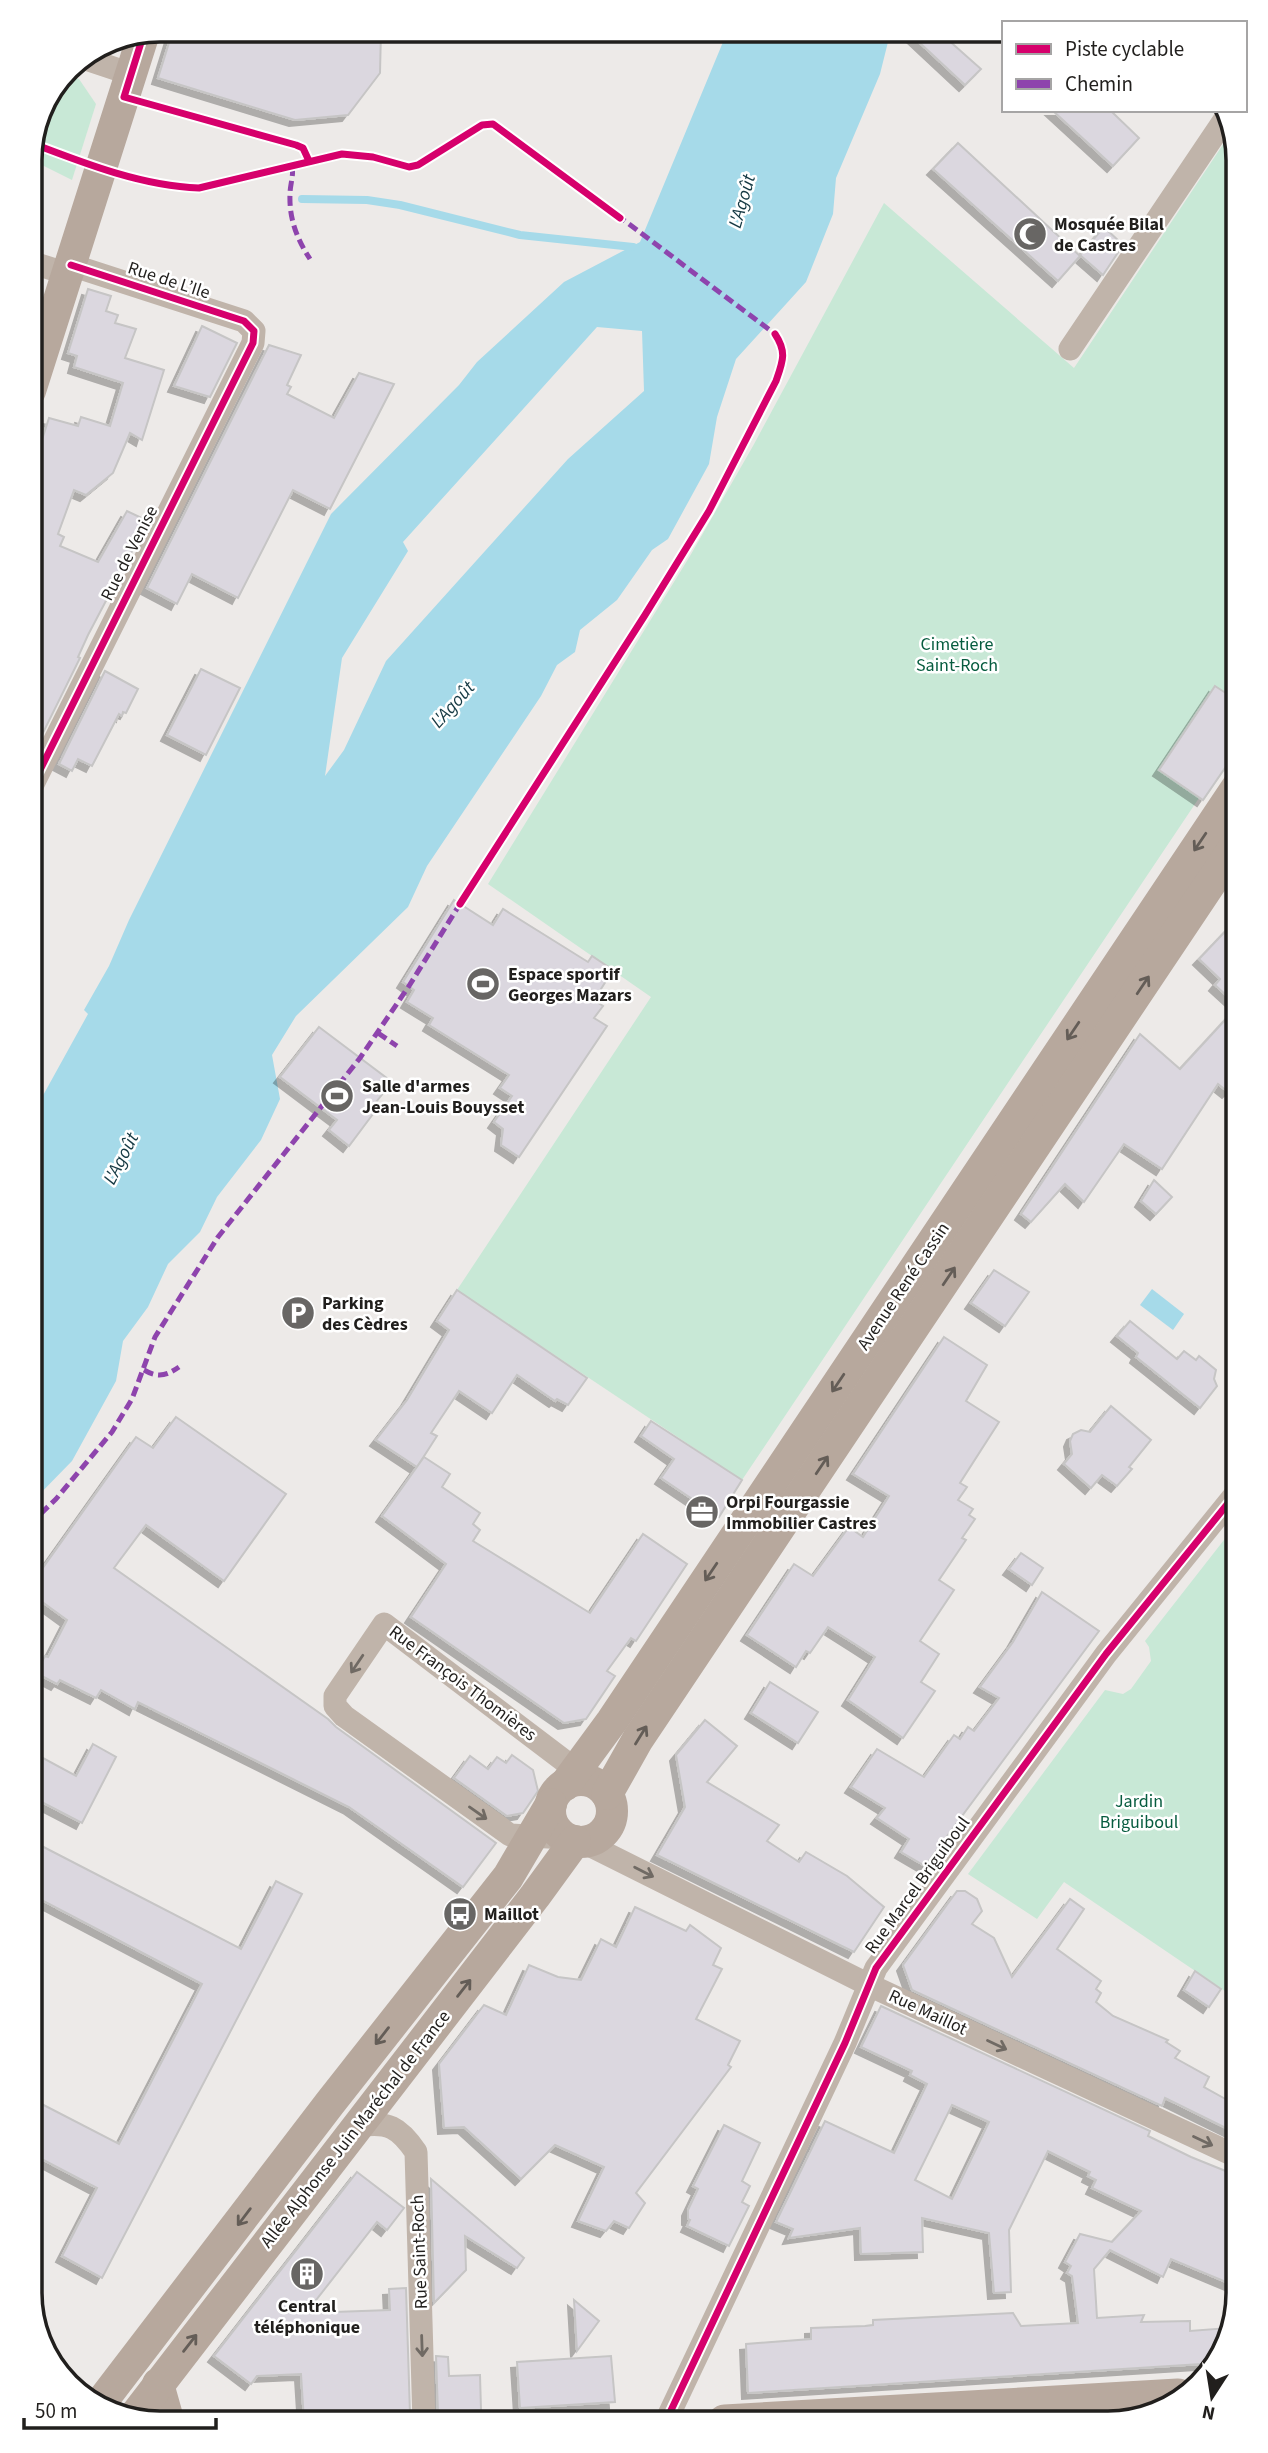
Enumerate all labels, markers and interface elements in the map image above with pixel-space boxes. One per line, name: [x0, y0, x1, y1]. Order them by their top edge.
legend: [1002, 21, 1247, 112]
text: Piste cyclable: [1065, 34, 1184, 64]
text: Chemin: [1065, 69, 1133, 99]
water label: L'Agoût: [722, 170, 763, 232]
place label: Mosquée Bilal de Castres: [1054, 212, 1164, 258]
mosque icon: Mosquée Bilal de Castres: [1011, 215, 1049, 253]
street label: Rue de L’Ile: [124, 255, 213, 306]
street label: Rue de Venise: [95, 501, 164, 605]
park label: Cimetière Saint-Roch: [916, 632, 998, 678]
water label: L'Agoût: [425, 675, 482, 734]
one-way arrow: [1193, 832, 1207, 851]
place label: Espace sportif Georges Mazars: [508, 962, 632, 1008]
sports icon: Espace sportif Georges Mazars: [464, 965, 502, 1003]
one-way arrow: [1136, 975, 1150, 995]
one-way arrow: [1066, 1021, 1081, 1040]
place label: Salle d'armes Jean-Louis Bouysset: [362, 1074, 524, 1120]
sports icon: Salle d'armes Jean-Louis Bouysset: [318, 1077, 356, 1115]
water label: L'Agoût: [97, 1127, 146, 1189]
street label: Avenue René Cassin: [851, 1217, 955, 1355]
one-way arrow: [942, 1266, 956, 1286]
place label: Parking des Cèdres: [322, 1291, 408, 1337]
parking icon: Parking des Cèdres: [279, 1294, 317, 1332]
one-way arrow: [831, 1373, 845, 1392]
one-way arrow: [815, 1456, 830, 1475]
place label: Orpi Fourgassie Immobilier Castres: [726, 1490, 877, 1536]
office icon: Orpi Fourgassie Immobilier Castres: [683, 1493, 721, 1531]
one-way arrow: [704, 1562, 718, 1581]
street label: Rue François Thomières: [384, 1620, 542, 1747]
one-way arrow: [350, 1654, 365, 1673]
one-way arrow: [633, 1726, 648, 1745]
park label: Jardin Briguiboul: [1100, 1789, 1178, 1835]
one-way arrow: [468, 1806, 487, 1820]
street label: Rue Marcel Briguiboul: [859, 1811, 976, 1959]
one-way arrow: [633, 1866, 654, 1880]
bus stop icon: Maillot: [441, 1895, 479, 1933]
place label: Maillot: [484, 1902, 539, 1927]
one-way arrow: [456, 1980, 471, 1998]
street label: Rue Maillot: [885, 1983, 971, 2042]
street label: Allée Alphonse Juin Maréchal de France: [255, 2005, 456, 2253]
one-way arrow: [375, 2027, 390, 2045]
one-way arrow: [986, 2039, 1007, 2053]
one-way arrow: [1192, 2135, 1213, 2148]
street label: Rue Saint-Roch: [405, 2194, 434, 2310]
one-way arrow: [236, 2207, 251, 2226]
building icon: Central téléphonique: [288, 2255, 326, 2293]
place label: Central téléphonique: [254, 2294, 360, 2340]
one-way arrow: [182, 2334, 197, 2353]
one-way arrow: [415, 2334, 428, 2357]
north arrow: [1177, 2362, 1247, 2432]
scale bar: [24, 2386, 217, 2430]
text: 50 m: [35, 2396, 77, 2426]
text: N: [1200, 2398, 1218, 2427]

